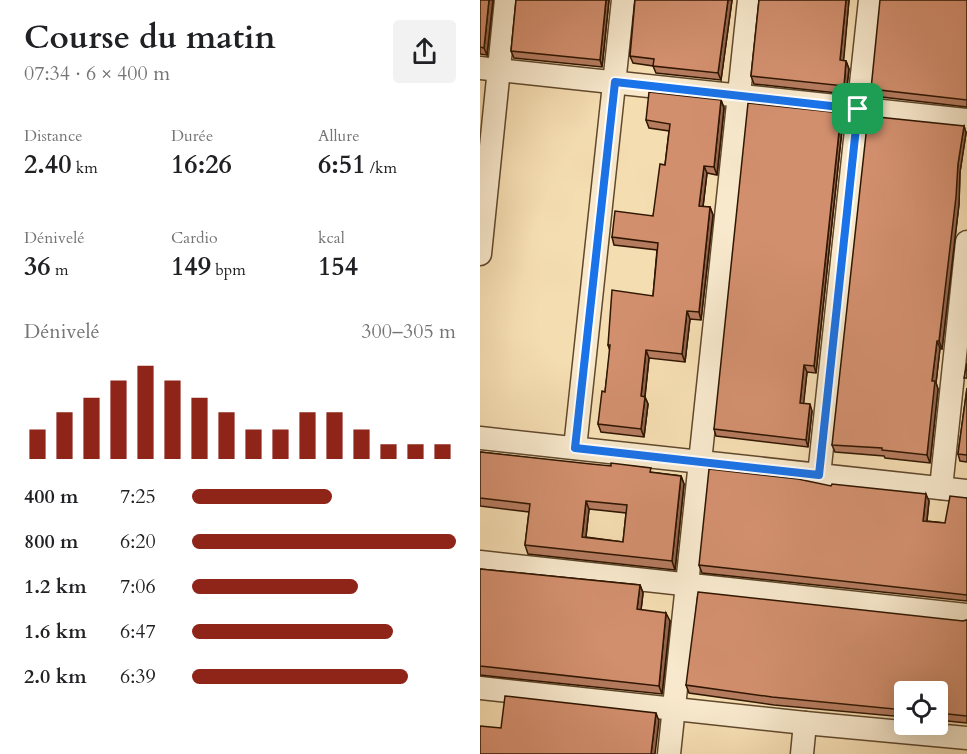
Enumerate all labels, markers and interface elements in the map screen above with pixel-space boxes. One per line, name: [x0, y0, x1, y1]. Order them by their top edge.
text: Course du matin: [24, 15, 276, 60]
button: share: [393, 20, 456, 83]
text: 07:34 · 6 × 400 m: [24, 60, 170, 87]
pin: [832, 83, 883, 134]
icon: arrive: [841, 92, 874, 125]
text: Distance: [24, 125, 82, 147]
text: Durée: [171, 125, 213, 147]
text: Allure: [318, 125, 359, 147]
text: 2.40: [24, 147, 72, 182]
text: 16:26: [171, 147, 232, 182]
text: 6:51: [318, 147, 366, 182]
text: km: [72, 157, 98, 179]
text: /km: [366, 157, 397, 179]
text: Dénivelé: [24, 227, 85, 249]
text: Cardio: [171, 227, 218, 249]
text: kcal: [318, 227, 345, 249]
text: 36: [24, 249, 51, 284]
text: 149: [171, 249, 211, 284]
text: 154: [318, 249, 358, 284]
text: m: [51, 259, 68, 281]
text: bpm: [211, 259, 246, 281]
text: Dénivelé: [24, 318, 100, 345]
text: 300–305 m: [361, 318, 456, 345]
text: 400 m: [24, 483, 79, 510]
text: 7:25: [120, 483, 156, 510]
text: 800 m: [24, 528, 79, 555]
text: 6:20: [120, 528, 156, 555]
text: 1.2 km: [24, 573, 87, 600]
text: 7:06: [120, 573, 156, 600]
text: 1.6 km: [24, 618, 87, 645]
text: 6:47: [120, 618, 156, 645]
text: 2.0 km: [24, 663, 87, 690]
text: 6:39: [120, 663, 156, 690]
map controls: [894, 681, 948, 735]
button: locate: [894, 681, 948, 735]

